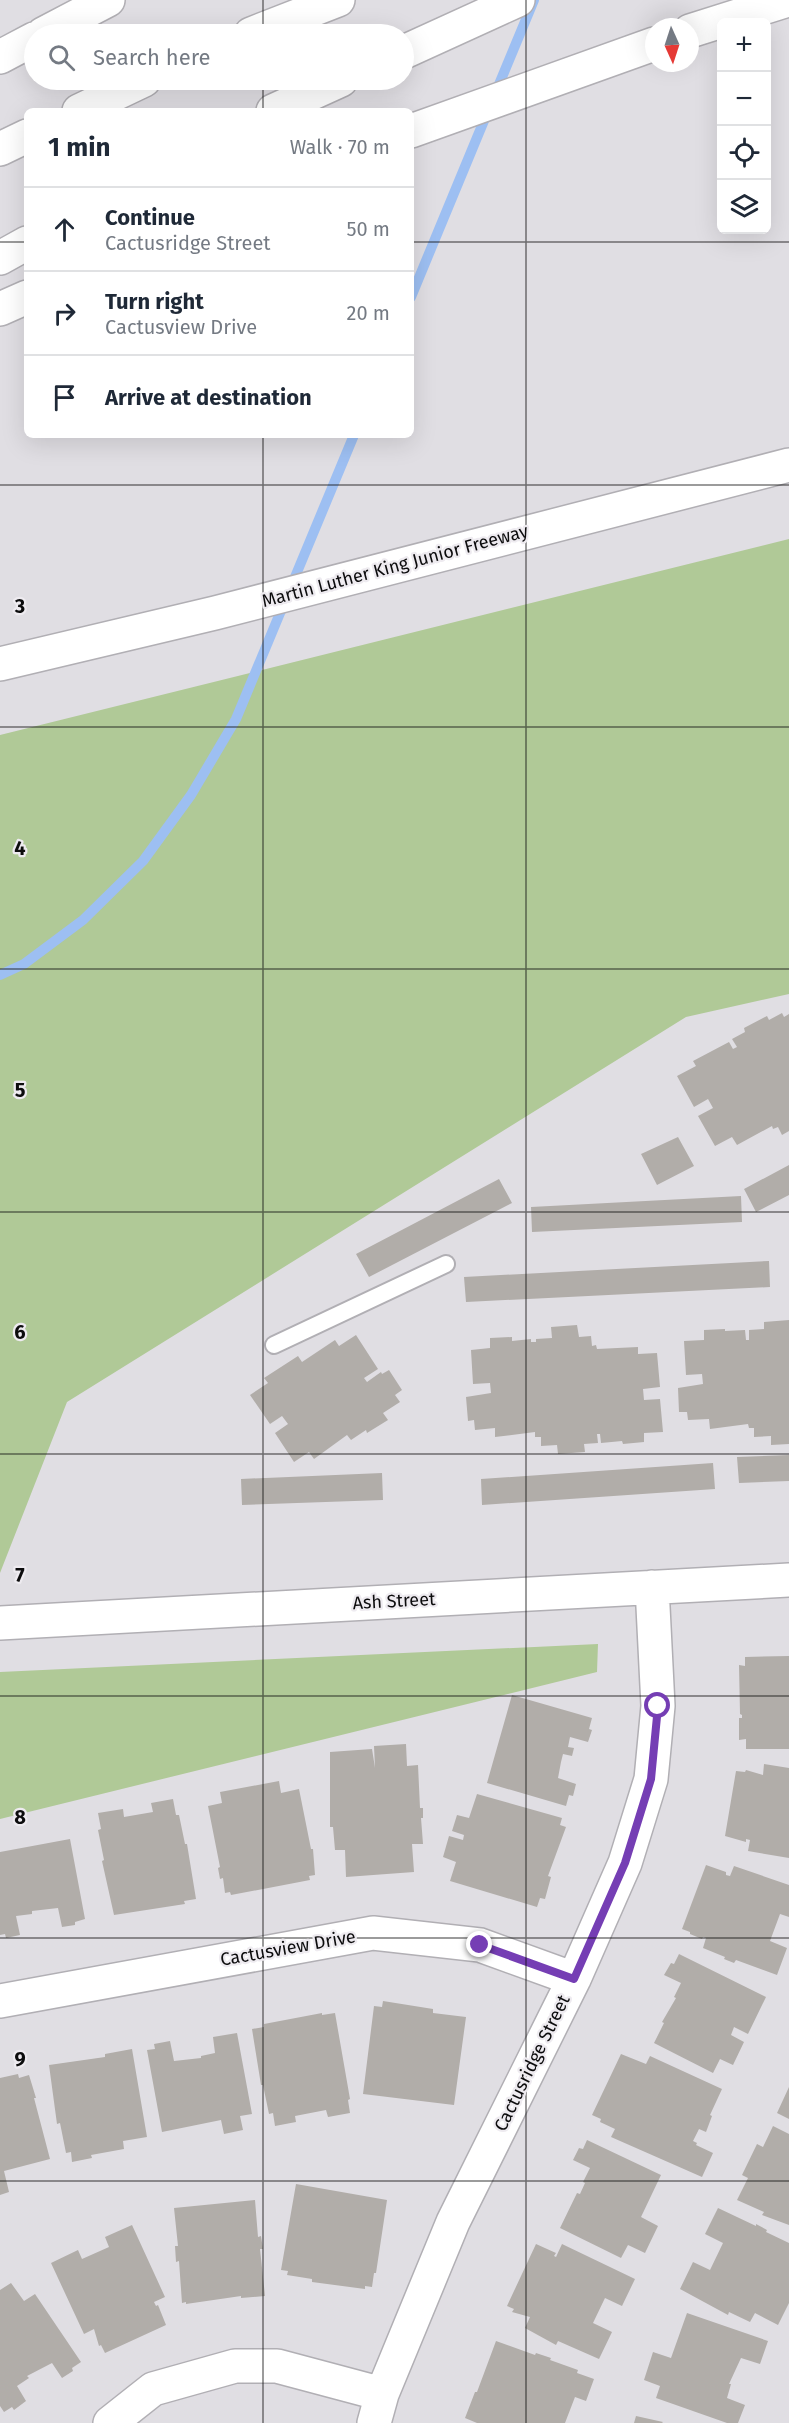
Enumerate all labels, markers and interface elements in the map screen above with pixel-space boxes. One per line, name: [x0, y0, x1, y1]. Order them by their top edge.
north arrow: [645, 18, 699, 72]
map controls: [717, 18, 771, 234]
button: +: [717, 18, 771, 72]
search box: [24, 24, 414, 90]
icon: search: [45, 41, 78, 74]
text: Search here: [93, 44, 211, 71]
button: −: [717, 72, 771, 126]
button: locate: [717, 126, 771, 180]
text: 1 min: [48, 132, 111, 163]
text: Walk · 70 m: [290, 135, 390, 159]
button: layers: [717, 180, 771, 234]
text: Continue: [105, 204, 195, 231]
icon: ahead: [48, 213, 81, 246]
text: 50 m: [346, 217, 390, 241]
text: Cactusridge Street: [105, 231, 271, 255]
text: Turn right: [105, 288, 204, 315]
icon: right: [48, 297, 81, 330]
text: 20 m: [347, 301, 390, 325]
text: Cactusview Drive: [105, 315, 257, 339]
icon: arrive: [48, 381, 81, 414]
text: Arrive at destination: [105, 384, 312, 411]
street label: Martin Luther King Junior Freeway: [259, 520, 531, 612]
text: 3: [14, 594, 25, 618]
text: 4: [14, 836, 26, 860]
text: 5: [15, 1078, 26, 1102]
text: 6: [14, 1320, 26, 1344]
text: 7: [15, 1563, 25, 1587]
street label: Ash Street: [352, 1588, 436, 1614]
route start: [644, 1692, 670, 1718]
text: 8: [14, 1805, 26, 1829]
street label: Cactusview Drive: [219, 1925, 357, 1971]
route end: [466, 1931, 492, 1957]
street label: Cactusridge Street: [489, 1991, 575, 2135]
text: 9: [14, 2047, 26, 2071]

